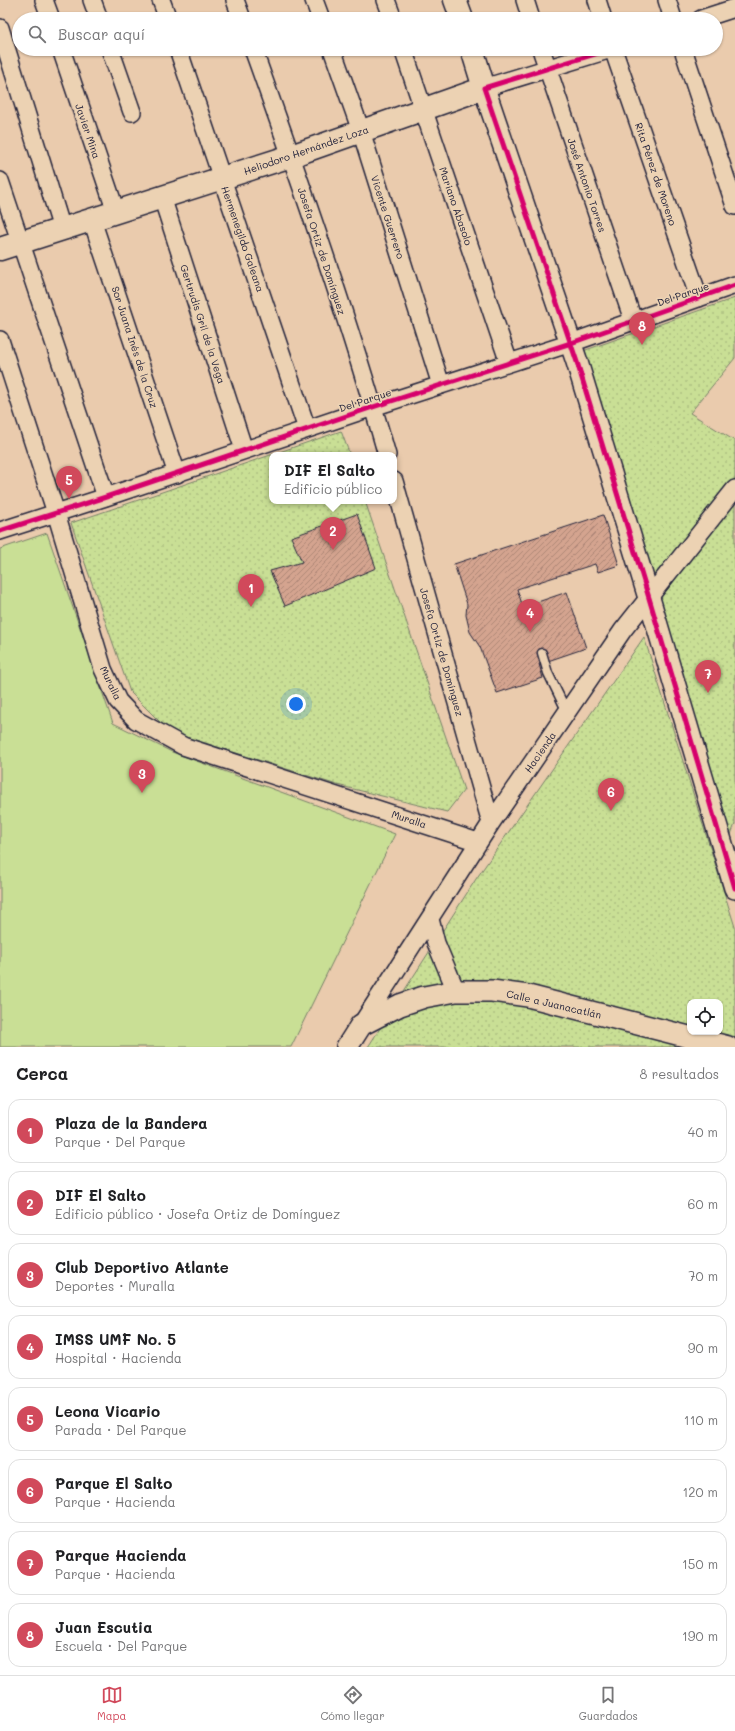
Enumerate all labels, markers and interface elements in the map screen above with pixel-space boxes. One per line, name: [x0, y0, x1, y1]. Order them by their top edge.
search box: [12, 12, 723, 56]
icon: search: [26, 23, 48, 45]
text: Buscar aquí: [58, 24, 145, 44]
street label: Javier Mina: [72, 102, 104, 160]
street label: Rita Pérez de Moreno: [632, 121, 680, 227]
street label: Heliodoro Hernández Loza: [242, 122, 370, 178]
street label: José Antonio Torres: [564, 136, 610, 234]
street label: Mariano Abasolo: [436, 165, 476, 247]
street label: Vicente Guerrero: [368, 173, 408, 261]
street label: Hermenegildo Galeana: [218, 184, 268, 294]
street label: Josefa Ortiz de Domínguez: [295, 186, 349, 317]
street label: Gertrudis Gril de la Vega: [177, 263, 229, 385]
street label: Del Parque: [655, 279, 711, 309]
street label: Sor Juana Inés de la Cruz: [109, 284, 161, 410]
pin: 8: [629, 312, 655, 345]
street label: Del Parque: [337, 385, 393, 415]
popup: [269, 452, 397, 504]
text: DIF El Salto: [284, 460, 375, 480]
pin: 5: [56, 466, 82, 499]
text: Edificio público: [284, 480, 382, 497]
pin: 2: [320, 517, 346, 550]
pin: 1: [238, 574, 264, 607]
street label: Josefa Ortiz de Domínguez: [417, 586, 467, 718]
pin: 4: [517, 599, 543, 632]
pin: 7: [695, 660, 721, 693]
street label: Muralla: [97, 664, 125, 702]
your location: [286, 694, 306, 714]
street label: Hacienda: [521, 729, 559, 775]
pin: 3: [129, 760, 155, 793]
pin: 6: [598, 778, 624, 811]
street label: Muralla: [390, 807, 428, 831]
street label: Calle a Juanacatlán: [505, 986, 603, 1022]
map controls: [687, 999, 723, 1035]
button: locate: [687, 999, 723, 1035]
text: Cerca: [16, 1062, 68, 1084]
text: 8 resultados: [640, 1065, 719, 1082]
text: Plaza de la Bandera: [55, 1113, 207, 1133]
text: 1: [27, 1123, 33, 1140]
text: 40 m: [688, 1123, 718, 1140]
text: Parque · Del Parque: [55, 1133, 186, 1150]
text: DIF El Salto: [55, 1185, 146, 1205]
text: 2: [26, 1195, 34, 1212]
text: 60 m: [688, 1195, 718, 1212]
text: Edificio público · Josefa Ortiz de Domínguez: [55, 1205, 340, 1222]
text: Club Deportivo Atlante: [55, 1257, 229, 1277]
text: 3: [26, 1267, 34, 1284]
text: 70 m: [688, 1267, 718, 1284]
text: Deportes · Muralla: [55, 1277, 175, 1294]
text: IMSS UMF No. 5: [55, 1329, 176, 1349]
text: 4: [26, 1339, 34, 1356]
text: 90 m: [688, 1339, 718, 1356]
text: Hospital · Hacienda: [55, 1349, 182, 1366]
text: Leona Vicario: [55, 1401, 160, 1421]
text: 5: [26, 1411, 34, 1428]
text: 110 m: [684, 1411, 718, 1428]
text: Parada · Del Parque: [55, 1421, 186, 1438]
text: Parque El Salto: [55, 1473, 172, 1493]
text: 6: [26, 1483, 34, 1500]
text: 120 m: [682, 1483, 718, 1500]
text: Parque · Hacienda: [55, 1493, 176, 1510]
text: Parque Hacienda: [55, 1545, 186, 1565]
text: 7: [26, 1555, 34, 1572]
text: 150 m: [682, 1555, 718, 1572]
text: Parque · Hacienda: [55, 1565, 176, 1582]
text: Juan Escutia: [55, 1617, 152, 1637]
text: 8: [26, 1627, 34, 1644]
text: 190 m: [682, 1627, 718, 1644]
text: Escuela · Del Parque: [55, 1637, 187, 1654]
tab: Mapa: [97, 1684, 126, 1723]
tab: Cómo llegar: [320, 1684, 385, 1723]
tab: Guardados: [579, 1684, 638, 1723]

